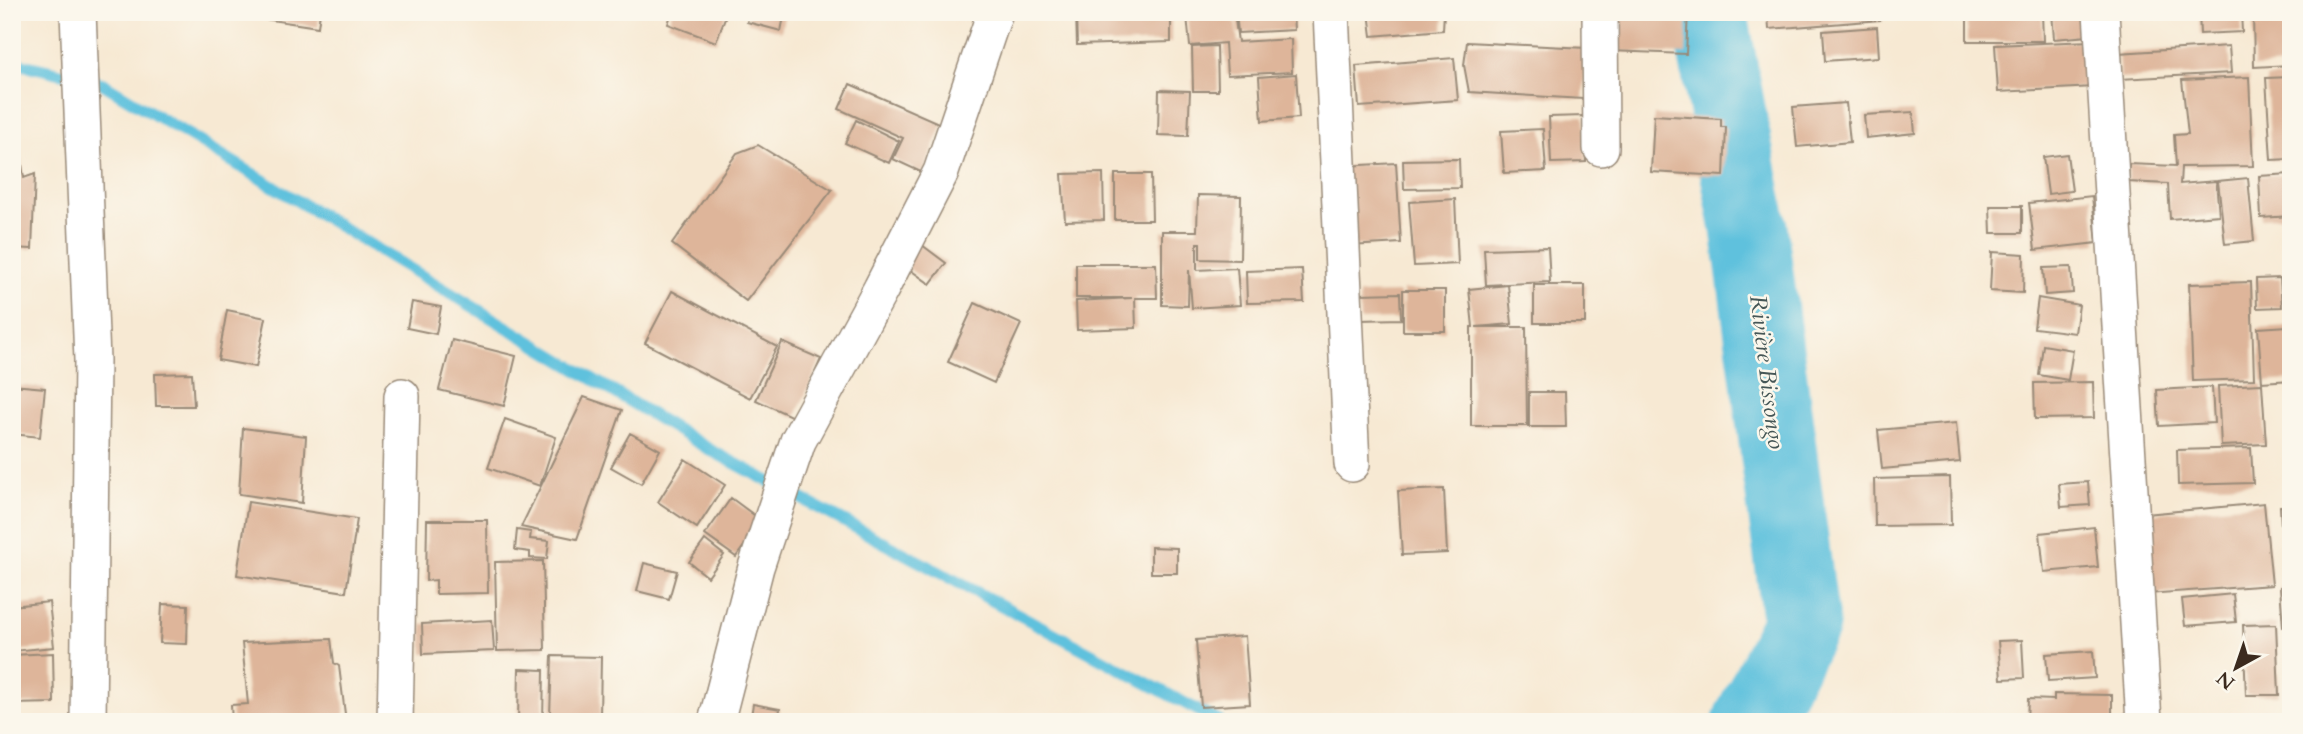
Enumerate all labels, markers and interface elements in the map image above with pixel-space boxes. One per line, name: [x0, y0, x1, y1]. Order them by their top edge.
water label: Rivière Bissongo: [1741, 293, 1793, 451]
north arrow: [2202, 632, 2272, 702]
text: N: [2211, 665, 2240, 696]

